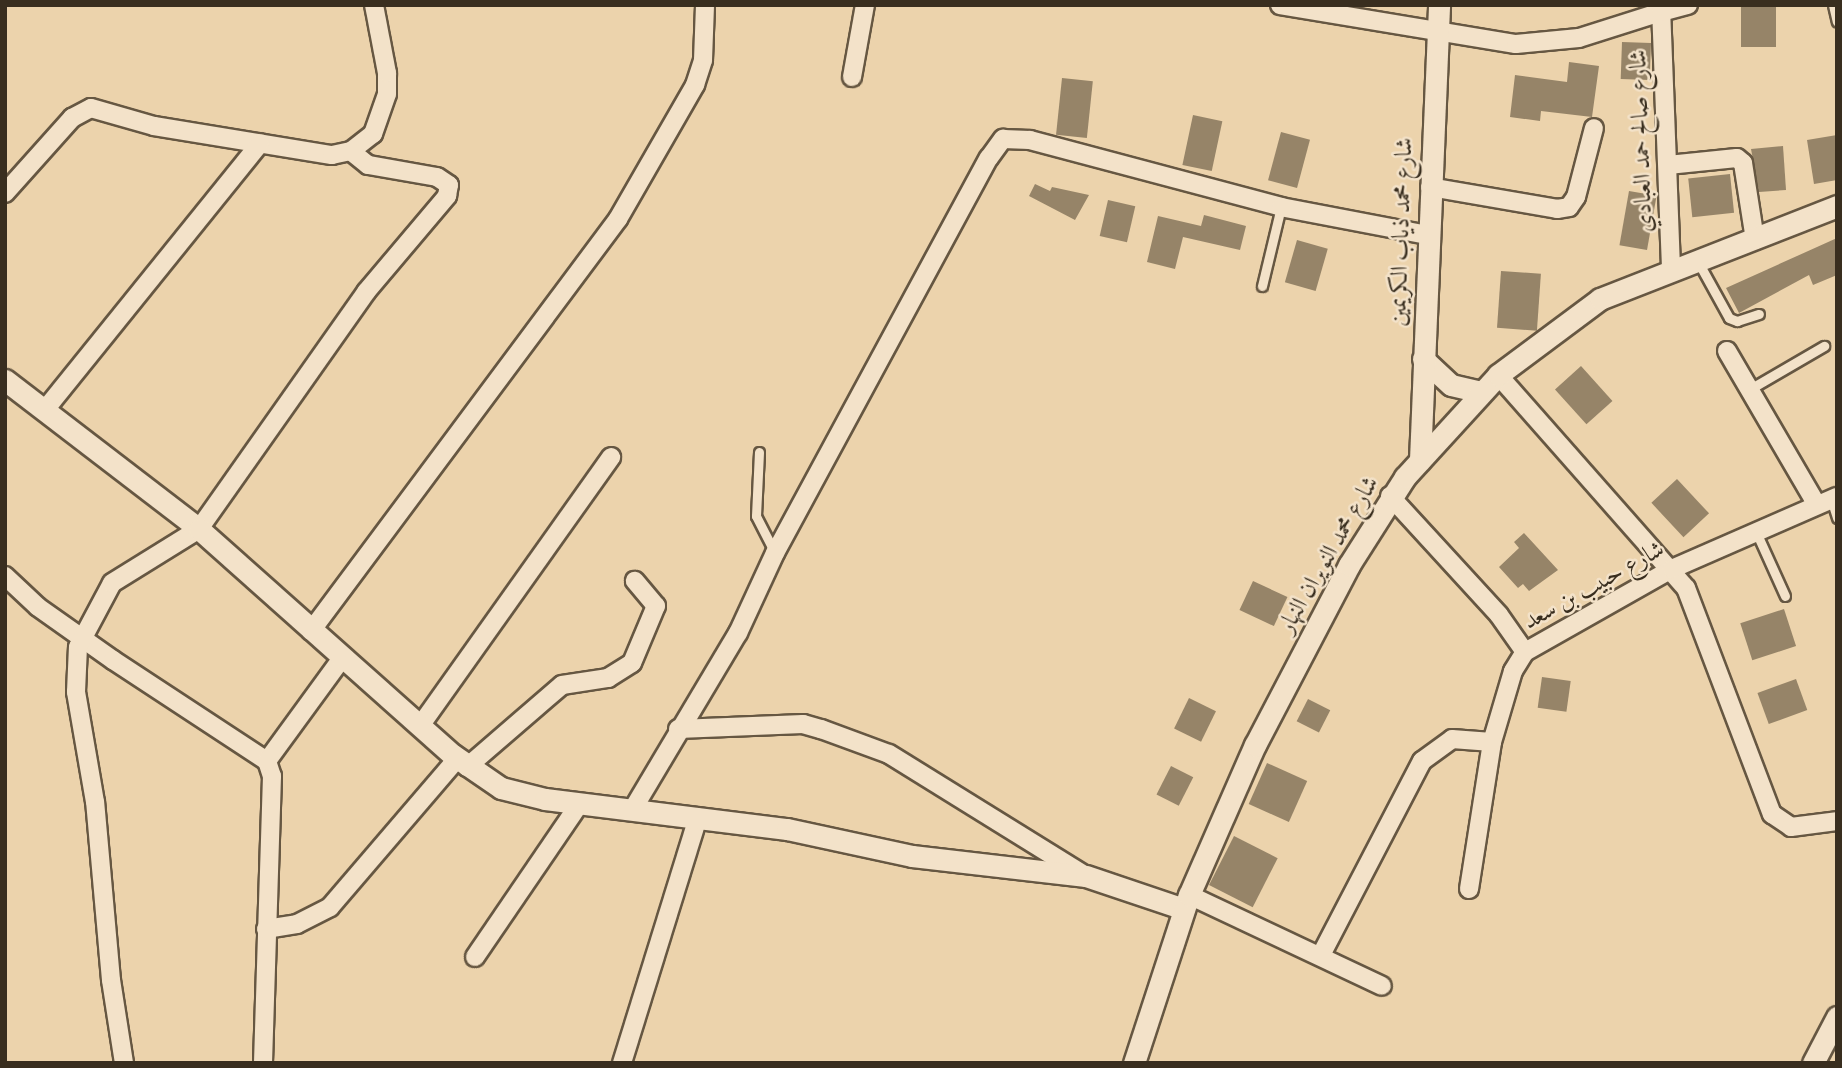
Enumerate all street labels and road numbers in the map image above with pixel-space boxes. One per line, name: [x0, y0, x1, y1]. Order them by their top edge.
street label: شارع صالح حمد العبادي: [1624, 49, 1660, 233]
street label: شارع محمد ذياب الكريمين: [1384, 137, 1420, 327]
street label: شارع محمد النويران النهار: [1272, 471, 1386, 639]
street label: شارع حبيب بن سعد: [1518, 535, 1670, 637]

